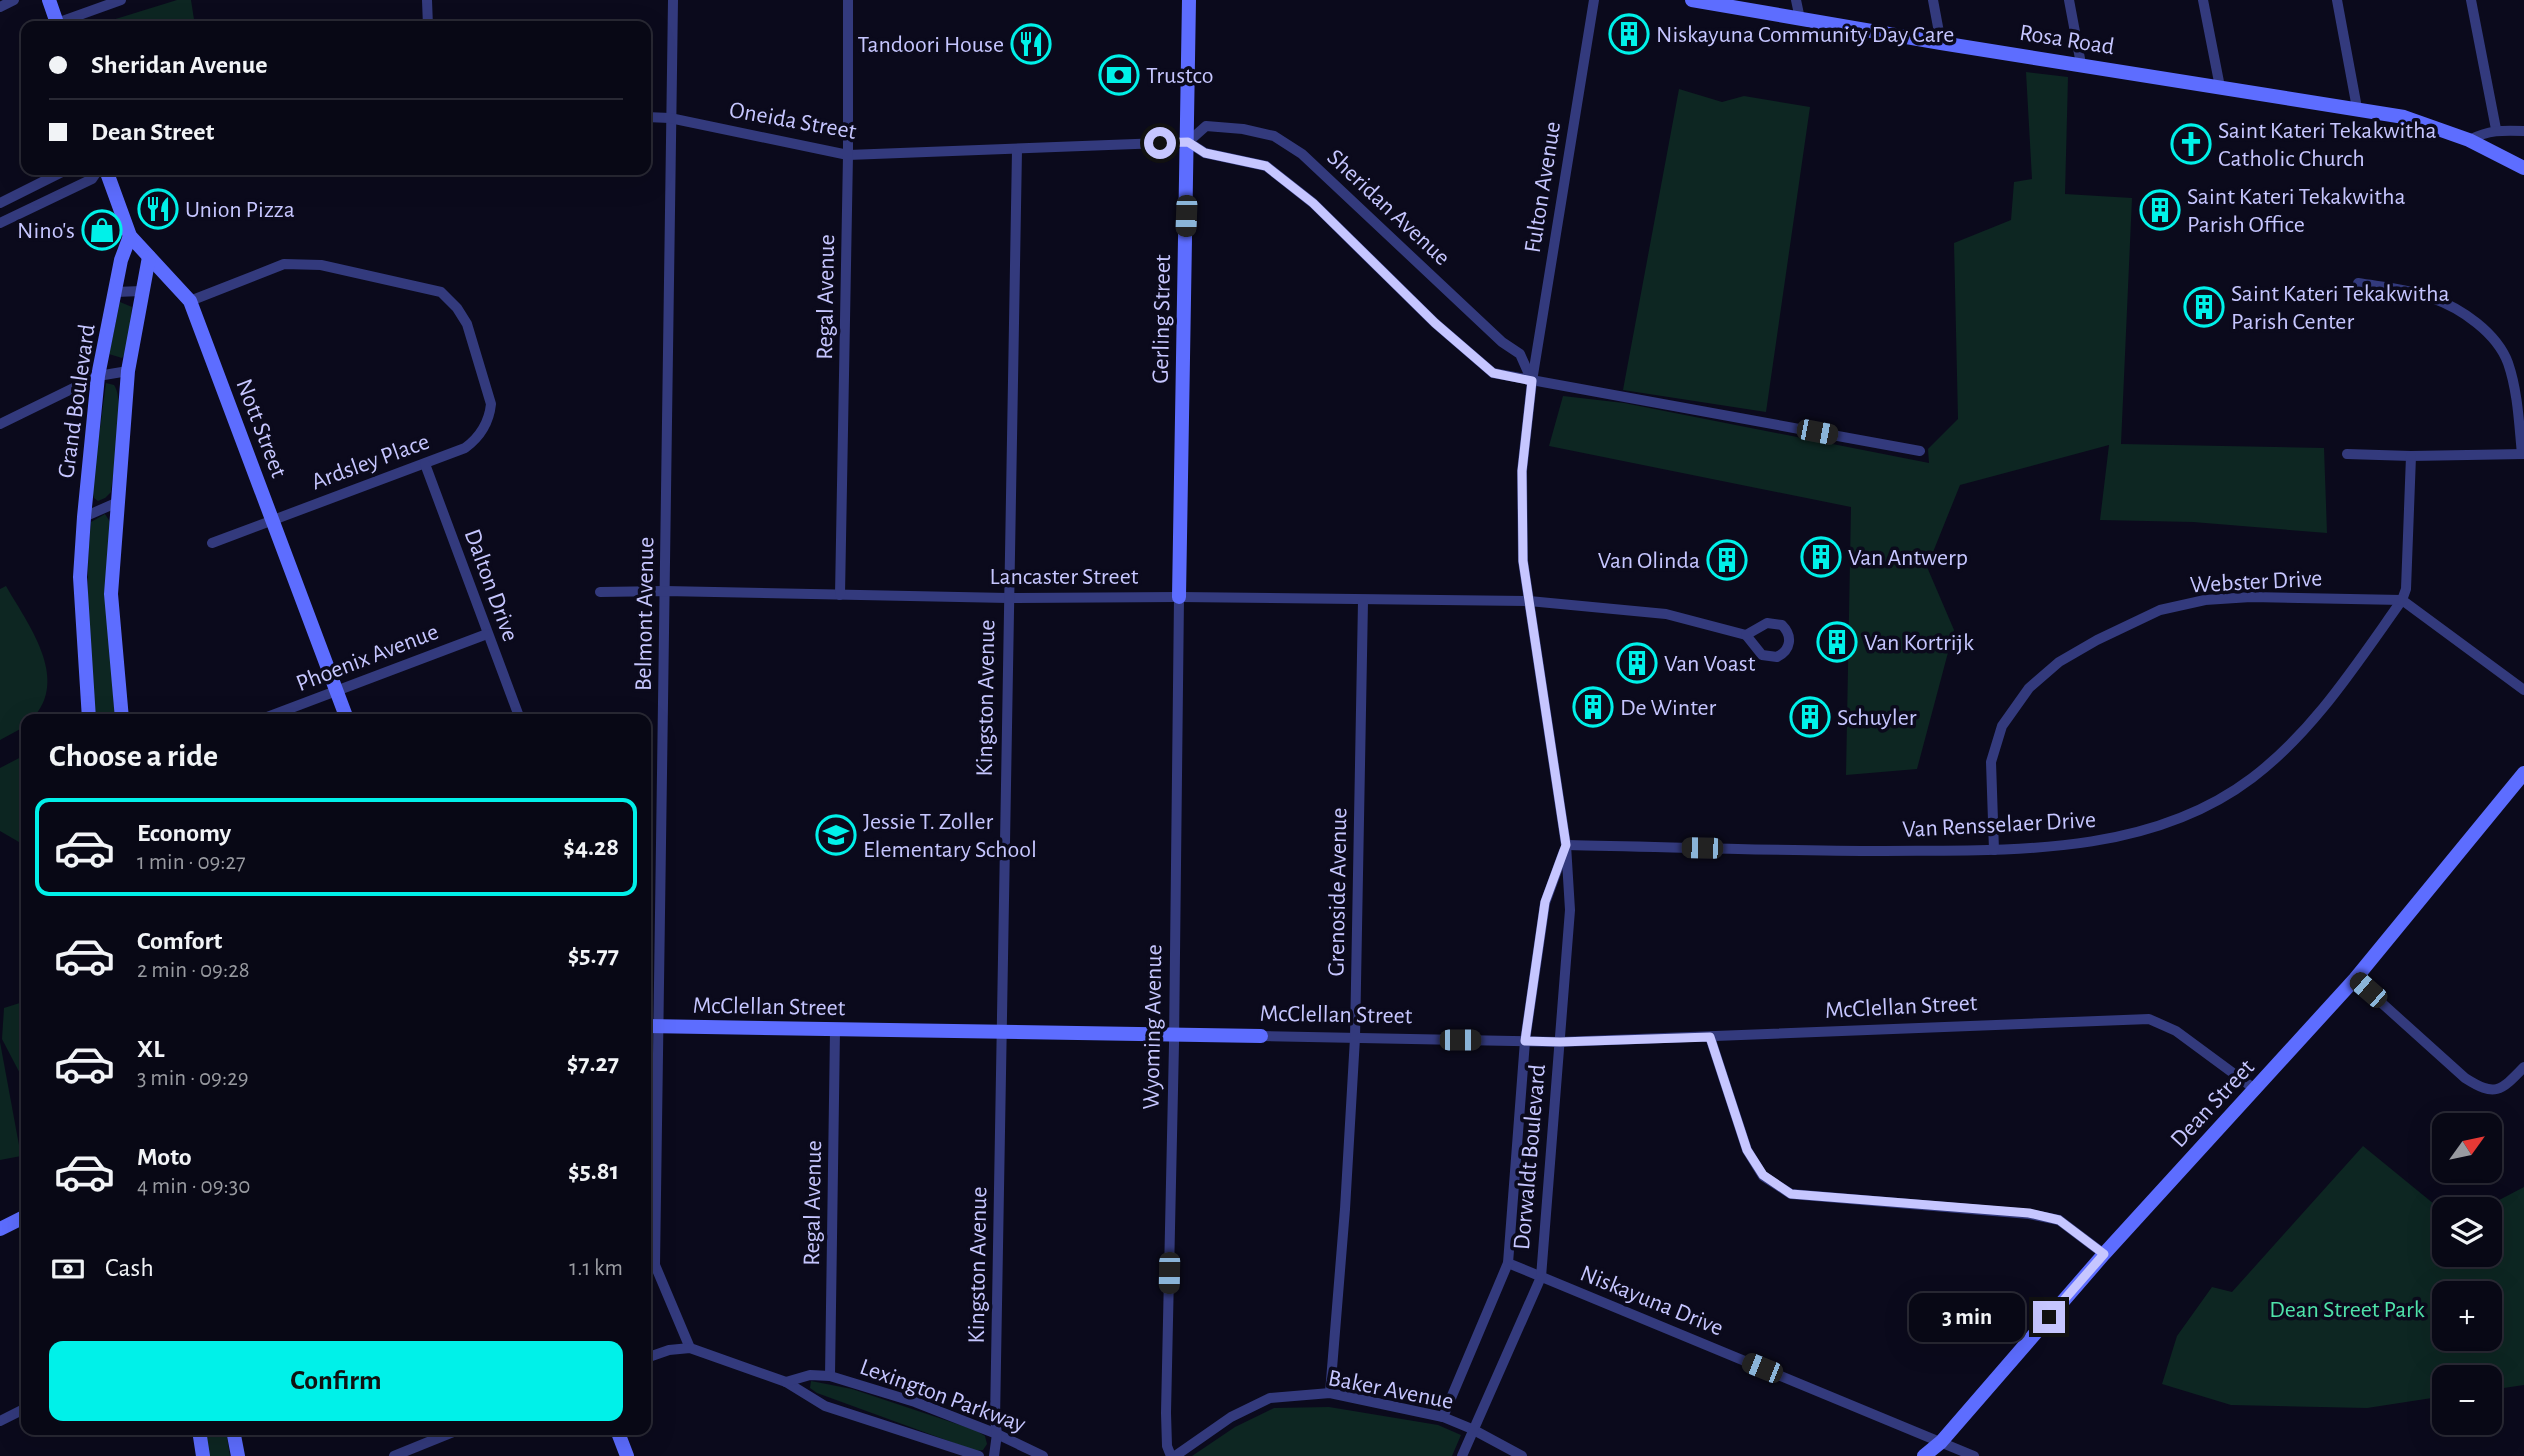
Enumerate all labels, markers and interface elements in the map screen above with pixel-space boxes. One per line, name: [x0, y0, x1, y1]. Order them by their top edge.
building icon: Niskayuna Community Day Care: [1608, 13, 1650, 55]
street label: Rosa Road: [2018, 21, 2116, 59]
restaurant icon: Tandoori House: [1010, 23, 1052, 65]
place label: Niskayuna Community Day Care: [1656, 23, 1954, 47]
place label: Tandoori House: [857, 33, 1004, 57]
text: Sheridan Avenue: [91, 52, 268, 78]
bank icon: Trustco: [1098, 54, 1140, 96]
place label: Trustco: [1146, 64, 1213, 88]
street label: Oneida Street: [727, 98, 859, 144]
text: Dean Street: [91, 119, 214, 145]
place label: Saint Kateri Tekakwitha Catholic Church: [2218, 119, 2437, 171]
street label: Fulton Avenue: [1521, 120, 1565, 255]
church icon: Saint Kateri Tekakwitha Catholic Church: [2170, 123, 2212, 165]
route start: [1144, 127, 1176, 159]
street label: Sheridan Avenue: [1322, 145, 1454, 270]
place label: Saint Kateri Tekakwitha Parish Office: [2187, 185, 2406, 237]
restaurant icon: Union Pizza: [137, 188, 179, 230]
building icon: Saint Kateri Tekakwitha Parish Office: [2139, 189, 2181, 231]
car: [1175, 195, 1198, 237]
place label: Union Pizza: [185, 198, 295, 222]
shop icon: Nino's: [81, 209, 123, 251]
place label: Nino's: [17, 219, 75, 243]
street label: Regal Avenue: [813, 234, 839, 360]
street label: Gerling Street: [1149, 254, 1175, 384]
place label: Saint Kateri Tekakwitha Parish Center: [2231, 282, 2450, 334]
building icon: Saint Kateri Tekakwitha Parish Center: [2183, 286, 2225, 328]
street label: Grand Boulevard: [54, 322, 100, 480]
street label: Nott Street: [231, 376, 291, 481]
car: [1795, 418, 1840, 446]
street label: Ardsley Place: [308, 430, 433, 494]
street label: Dalton Drive: [460, 526, 522, 645]
building icon: Van Antwerp: [1800, 536, 1842, 578]
street label: Belmont Avenue: [632, 537, 658, 691]
building icon: Van Olinda: [1706, 539, 1748, 581]
place label: Van Antwerp: [1848, 546, 1968, 570]
place label: Van Olinda: [1598, 549, 1700, 573]
street label: Lancaster Street: [990, 565, 1139, 589]
street label: Webster Drive: [2189, 567, 2323, 597]
street label: Kingston Avenue: [973, 619, 999, 777]
street label: Phoenix Avenue: [293, 620, 442, 696]
building icon: Van Kortrijk: [1816, 621, 1858, 663]
place label: Van Kortrijk: [1864, 631, 1974, 655]
building icon: Van Voast: [1616, 642, 1658, 684]
place label: Van Voast: [1664, 652, 1756, 676]
building icon: De Winter: [1572, 686, 1614, 728]
place label: De Winter: [1620, 696, 1717, 720]
building icon: Schuyler: [1789, 696, 1831, 738]
place label: Schuyler: [1837, 706, 1917, 730]
text: Choose a ride: [49, 740, 218, 772]
street label: Grenoside Avenue: [1325, 807, 1351, 977]
street label: Van Rensselaer Drive: [1902, 808, 2096, 842]
place label: Jessie T. Zoller Elementary School: [863, 810, 1037, 862]
school or university icon: Jessie T. Zoller Elementary School: [815, 814, 857, 856]
icon: car: [53, 816, 116, 879]
text: Economy: [137, 820, 231, 846]
text: $4.28: [563, 834, 619, 860]
car: [1681, 837, 1724, 859]
text: 1 min · 09:27: [137, 851, 246, 874]
icon: car: [53, 924, 116, 987]
text: Comfort: [137, 928, 222, 954]
text: $5.77: [568, 942, 619, 968]
street label: Wyoming Avenue: [1140, 944, 1166, 1110]
text: 2 min · 09:28: [137, 959, 250, 982]
car: [2346, 968, 2391, 1012]
street label: McClellan Street: [1824, 991, 1978, 1023]
street label: McClellan Street: [692, 994, 846, 1020]
street label: McClellan Street: [1259, 1002, 1413, 1028]
car: [1440, 1030, 1482, 1051]
icon: car: [53, 1032, 116, 1095]
text: XL: [137, 1036, 164, 1062]
text: $7.27: [567, 1050, 619, 1076]
street label: Dean Street: [2166, 1055, 2259, 1152]
street label: Dorwaldt Boulevard: [1510, 1063, 1550, 1251]
text: 3 min · 09:29: [137, 1067, 248, 1090]
north arrow: [2432, 1113, 2502, 1183]
map controls: [2432, 1113, 2502, 1435]
icon: car: [53, 1140, 116, 1203]
street label: Regal Avenue: [800, 1140, 826, 1266]
text: Moto: [137, 1144, 192, 1170]
text: $5.81: [568, 1158, 619, 1184]
text: 4 min · 09:30: [137, 1175, 250, 1198]
street label: Kingston Avenue: [965, 1186, 991, 1344]
button: layers: [2432, 1197, 2502, 1267]
icon: cash: [49, 1250, 87, 1288]
car: [1159, 1252, 1180, 1294]
text: Cash: [105, 1255, 154, 1281]
text: 1.1 km: [569, 1257, 623, 1280]
street label: Niskayuna Drive: [1577, 1261, 1727, 1341]
button: +: [2432, 1281, 2502, 1351]
callout: 3 min: [1909, 1292, 2024, 1342]
park label: Dean Street Park: [2269, 1298, 2425, 1322]
route end: [2033, 1301, 2065, 1333]
text: 3 min: [1942, 1306, 1992, 1329]
button: Confirm: [49, 1341, 623, 1421]
car: [1739, 1350, 1786, 1386]
street label: Lexington Parkway: [857, 1355, 1029, 1437]
button: −: [2432, 1365, 2502, 1435]
street label: Baker Avenue: [1326, 1366, 1456, 1414]

